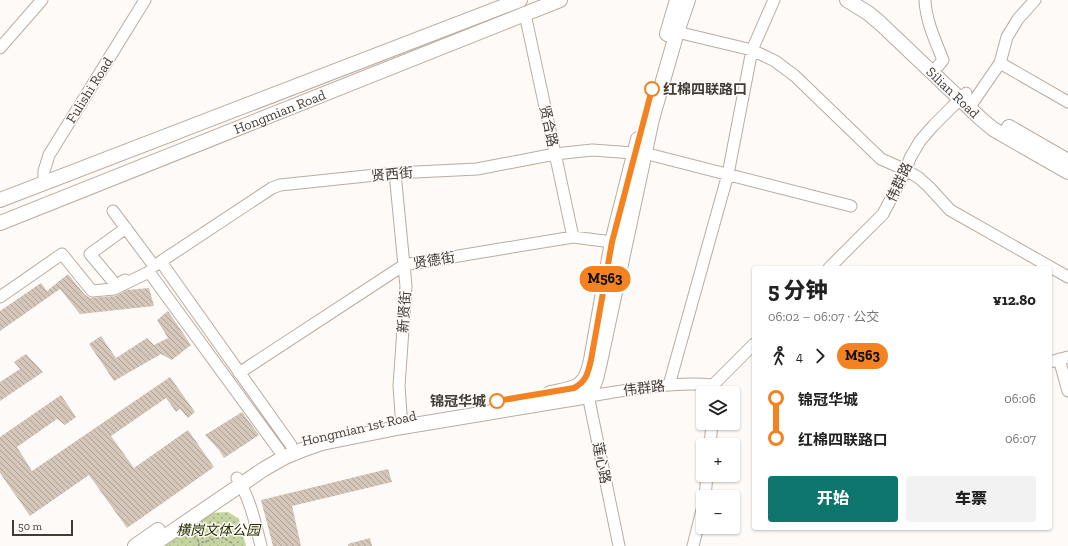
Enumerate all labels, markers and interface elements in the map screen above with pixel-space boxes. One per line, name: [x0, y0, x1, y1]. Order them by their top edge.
street label: Fulishi Road: [62, 54, 117, 126]
street label: Silian Road: [922, 63, 983, 122]
marker: 红棉四联路口: [644, 81, 660, 97]
place label: 红棉四联路口: [663, 81, 747, 98]
street label: Hongmian Road: [231, 86, 328, 138]
street label: 贤合路: [536, 104, 561, 148]
street label: 伟群路: [883, 160, 916, 205]
street label: 贤西街: [370, 164, 414, 185]
street label: 贤德街: [412, 249, 456, 272]
line badge: M563: [577, 266, 633, 292]
text: M563: [588, 270, 622, 287]
text: 5 分钟: [768, 277, 828, 304]
street label: 新贤街: [395, 290, 414, 334]
text: ¥12.80: [993, 291, 1036, 309]
text: 06:02 – 06:07 · 公交: [768, 309, 879, 324]
icon: walk: [768, 345, 790, 367]
icon: forward: [809, 345, 831, 367]
text: M563: [845, 347, 880, 364]
text: 4: [796, 349, 803, 364]
street label: 伟群路: [622, 378, 666, 399]
map controls: [696, 386, 740, 534]
button: layers: [696, 386, 740, 430]
text: 锦冠华城: [798, 391, 858, 409]
text: 06:06: [1004, 391, 1036, 406]
place label: 锦冠华城: [430, 393, 486, 410]
marker: 锦冠华城: [489, 393, 505, 409]
street label: Hongmian 1st Road: [300, 407, 418, 450]
text: 红棉四联路口: [798, 431, 888, 449]
text: 06:07: [1005, 431, 1036, 446]
button: +: [696, 438, 740, 482]
street label: 莲心路: [589, 441, 614, 485]
button: 开始: [768, 476, 898, 522]
button: 车票: [906, 476, 1036, 522]
button: −: [696, 490, 740, 534]
scale bar: [12, 518, 73, 537]
text: 50 m: [18, 520, 42, 533]
park label: 横岗文体公园: [176, 522, 262, 539]

